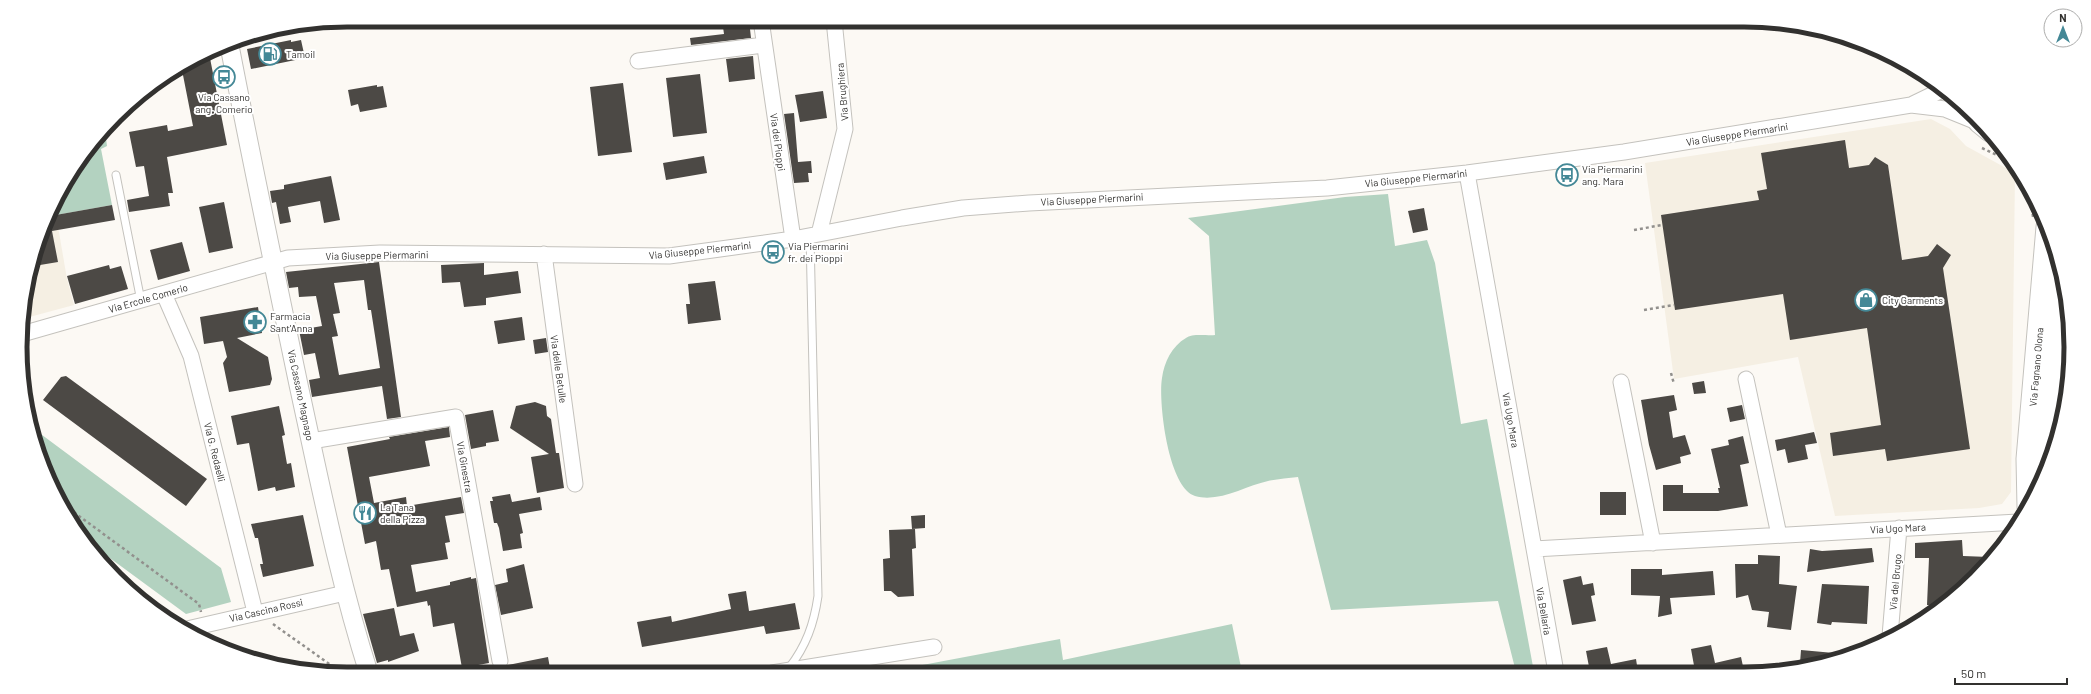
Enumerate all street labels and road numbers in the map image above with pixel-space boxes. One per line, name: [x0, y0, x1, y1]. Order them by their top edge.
street label: Via Brughiera: [833, 63, 851, 121]
street label: Via dei Pioppi: [768, 112, 788, 172]
street label: Via Giuseppe Piermarini: [1685, 120, 1789, 148]
street label: Via Giuseppe Piermarini: [1364, 167, 1468, 189]
street label: Via Giuseppe Piermarini: [1040, 190, 1144, 208]
street label: Via Giuseppe Piermarini: [648, 239, 752, 261]
street label: Via Giuseppe Piermarini: [325, 248, 429, 262]
street label: Via Ercole Comerio: [107, 281, 189, 315]
street label: Via Fagnano Olona: [2027, 327, 2045, 407]
street label: Via delle Betulle: [548, 334, 570, 404]
street label: Via Cassano Magnago: [285, 348, 317, 442]
street label: Via Ugo Mara: [1500, 391, 1522, 449]
street label: Via G. Redaelli: [202, 421, 228, 483]
street label: Via Ginestra: [455, 440, 475, 494]
street label: Via Ugo Mara: [1870, 521, 1926, 535]
street label: Via del Brugo: [1887, 553, 1903, 611]
street label: Via Bellaria: [1534, 586, 1554, 636]
street label: Via Cascina Rossi: [228, 596, 304, 624]

